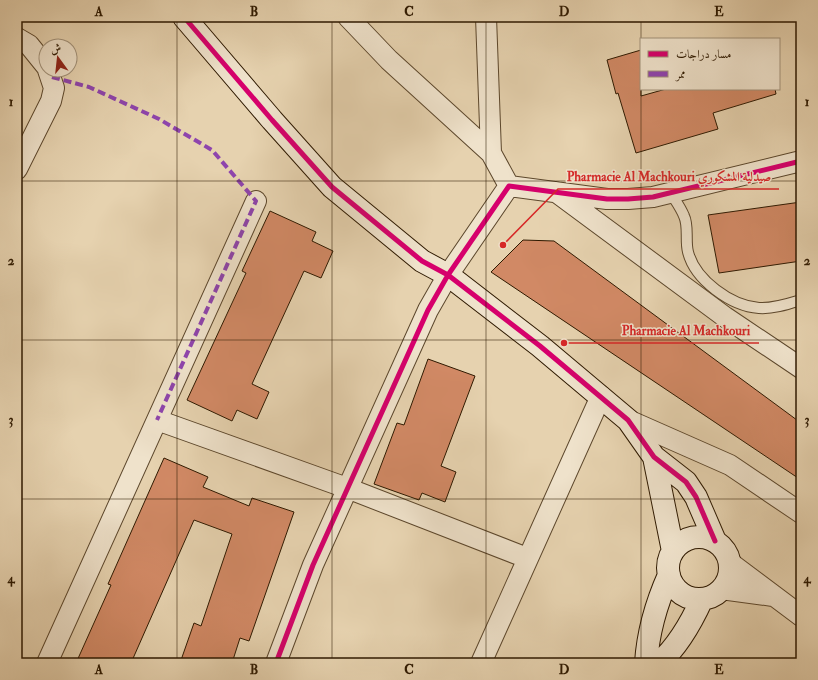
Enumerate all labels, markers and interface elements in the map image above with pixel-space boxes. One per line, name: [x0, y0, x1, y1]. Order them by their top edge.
text: A: [94, 4, 104, 20]
text: B: [250, 4, 258, 20]
text: C: [404, 4, 414, 20]
text: D: [559, 4, 570, 20]
text: E: [714, 4, 724, 20]
north arrow: [38, 38, 78, 78]
legend: [640, 38, 780, 90]
text: ش: [49, 41, 63, 57]
text: مسار دراجات: [676, 47, 731, 62]
text: ممر: [674, 67, 686, 82]
text: 1: [9, 94, 14, 110]
text: 1: [805, 94, 810, 110]
callout: Pharmacie Al Machkouri صيدلية المشكوري: [558, 164, 779, 189]
text: Pharmacie Al Machkouri صيدلية المشكوري: [567, 169, 771, 188]
text: 2: [8, 253, 15, 269]
text: 2: [804, 253, 811, 269]
callout: Pharmacie Al Machkouri: [614, 318, 759, 343]
text: Pharmacie Al Machkouri: [622, 323, 751, 339]
text: 3: [9, 412, 14, 428]
text: 3: [805, 412, 810, 428]
text: 4: [6, 571, 15, 587]
text: 4: [802, 571, 811, 587]
text: A: [94, 662, 104, 678]
text: B: [250, 662, 258, 678]
text: C: [404, 662, 414, 678]
text: D: [559, 662, 570, 678]
text: E: [714, 662, 724, 678]

